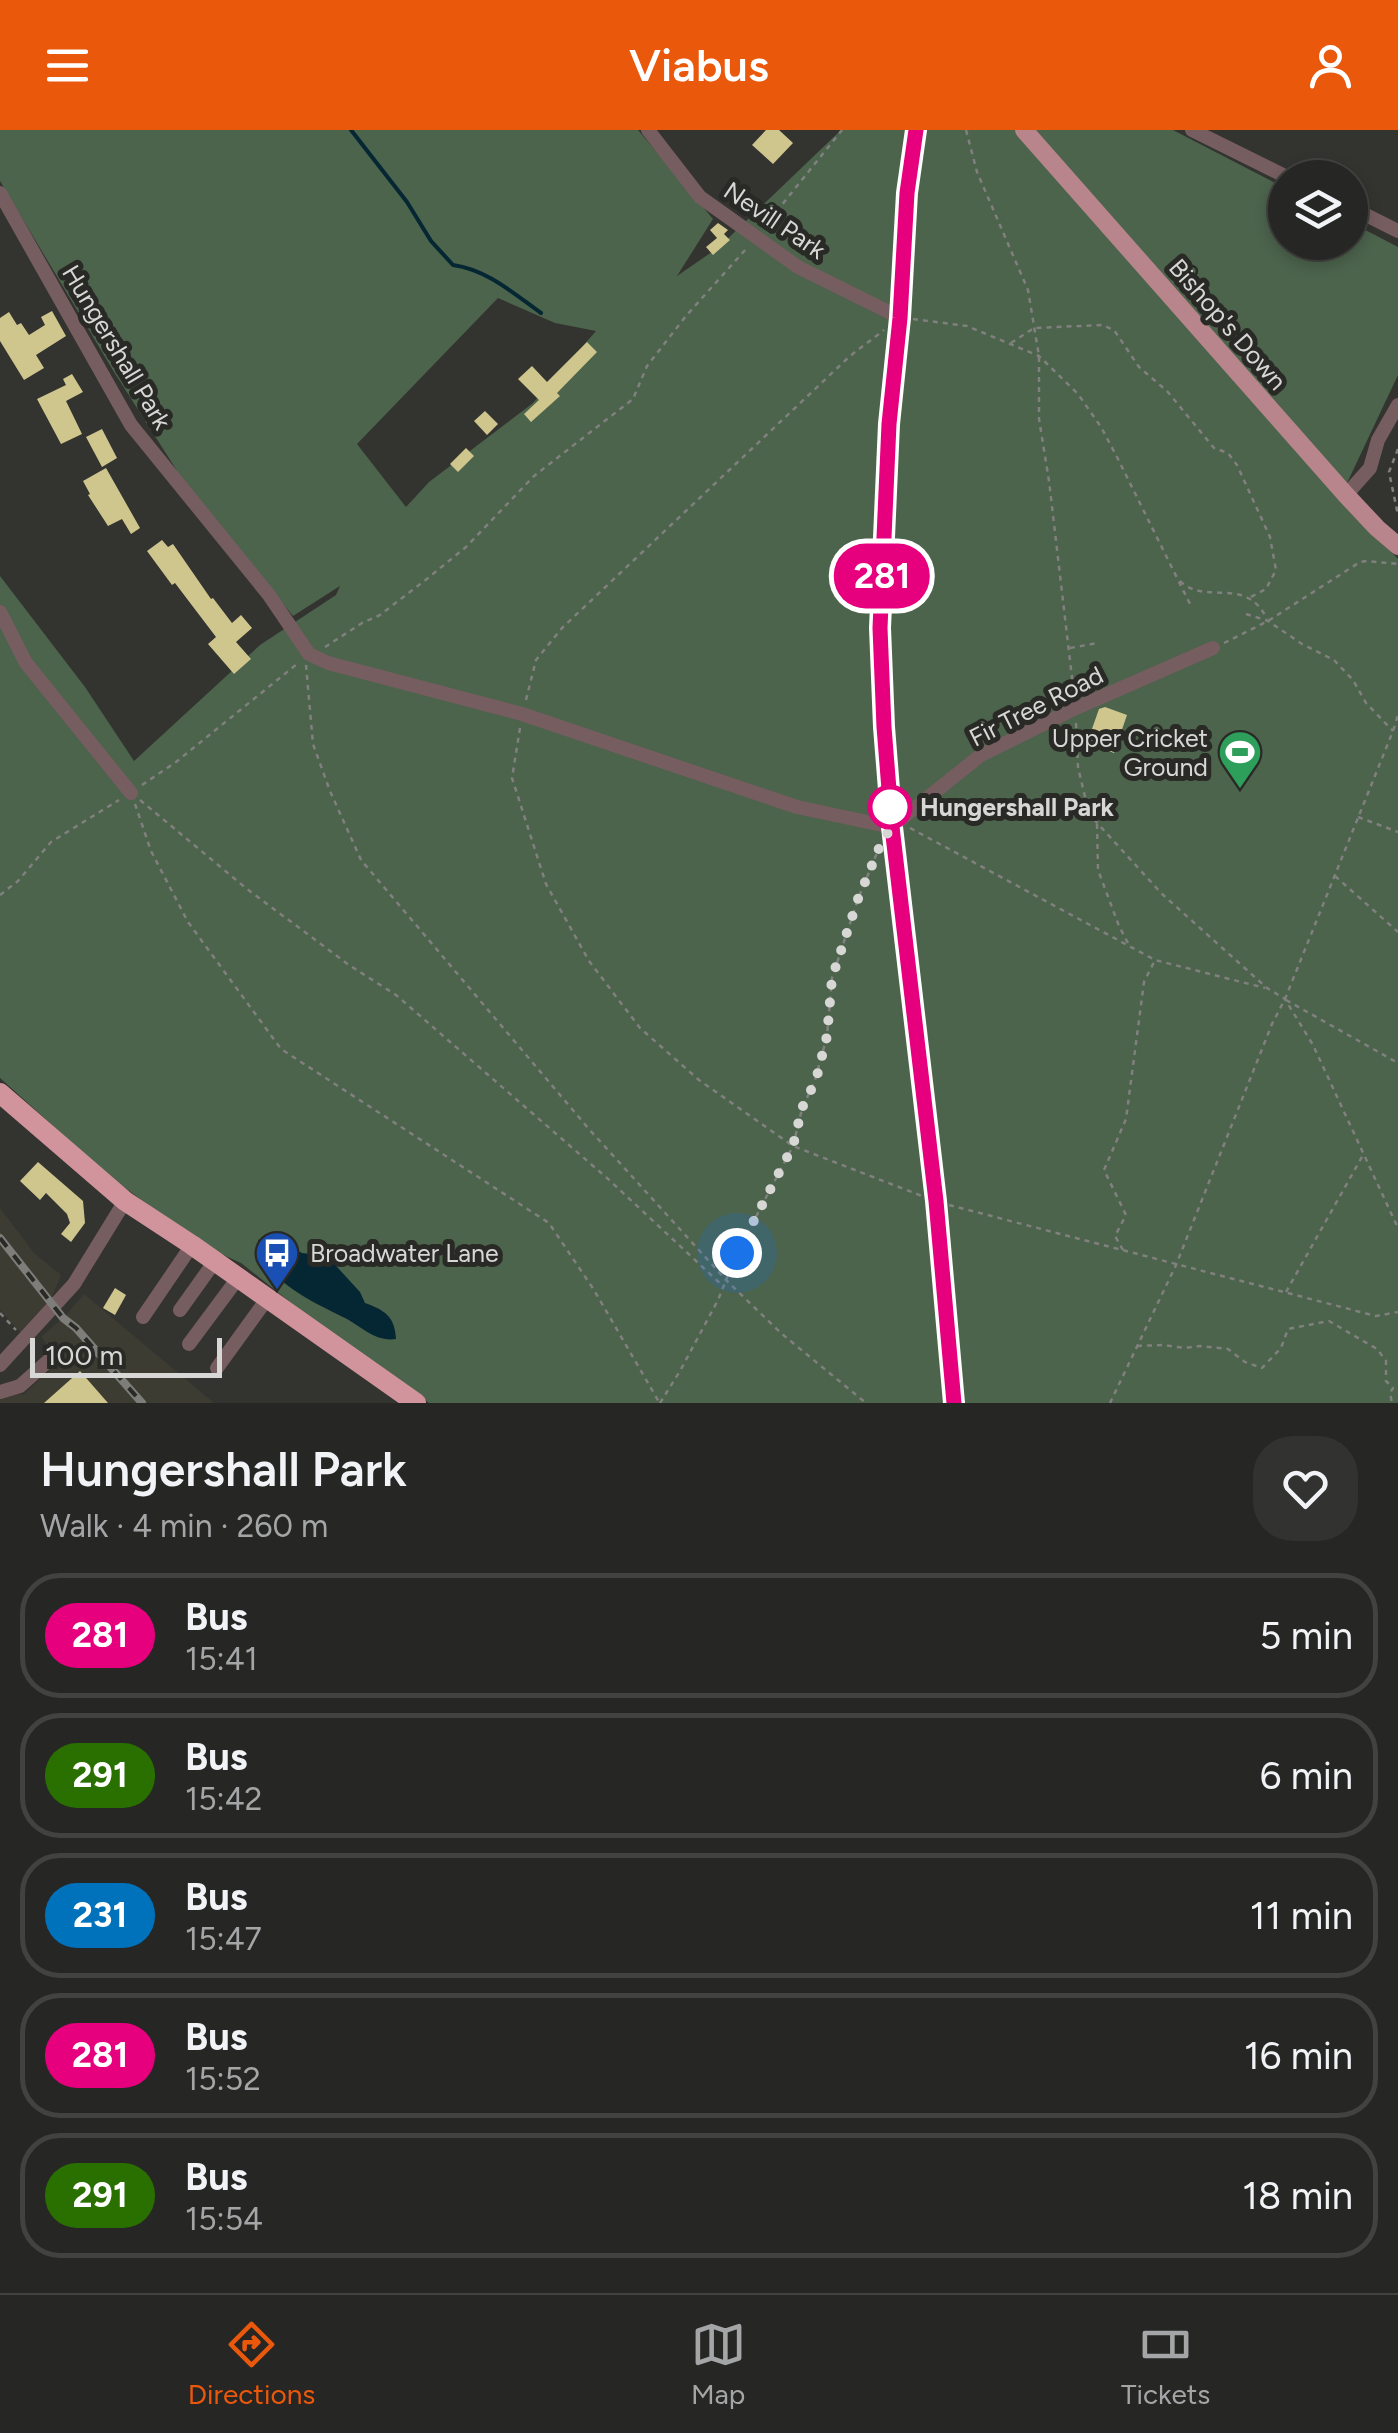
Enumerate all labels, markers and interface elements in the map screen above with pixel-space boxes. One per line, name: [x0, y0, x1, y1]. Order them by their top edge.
icon: menu: [40, 38, 95, 93]
text: Viabus: [629, 38, 769, 92]
icon: person: [1303, 38, 1358, 93]
map controls: [1268, 160, 1368, 260]
button: layers: [1268, 160, 1368, 260]
street label: Nevill Park: [718, 175, 832, 265]
street label: Bishop's Down: [1163, 252, 1293, 396]
street label: Hungershall Park: [56, 259, 178, 435]
line badge: 281: [824, 544, 940, 608]
text: 281: [854, 555, 910, 597]
street label: Fir Tree Road: [964, 659, 1108, 753]
place label: Upper Cricket Ground: [1052, 723, 1208, 782]
sports icon: Upper Cricket Ground: [1217, 729, 1263, 790]
marker: Hungershall Park: [869, 786, 911, 828]
place label: Hungershall Park: [920, 792, 1115, 822]
your location: [712, 1228, 762, 1278]
bus stop icon: Broadwater Lane: [254, 1230, 300, 1291]
place label: Broadwater Lane: [310, 1238, 499, 1268]
scale bar: [30, 1333, 222, 1378]
text: 100 m: [45, 1338, 123, 1372]
button: heart: [1253, 1436, 1358, 1541]
text: Hungershall Park: [40, 1440, 407, 1498]
text: Walk · 4 min · 260 m: [40, 1507, 328, 1545]
text: Bus: [185, 1594, 248, 1640]
text: 5 min: [1259, 1613, 1353, 1659]
text: 281: [72, 1614, 128, 1656]
text: 15:41: [185, 1640, 258, 1678]
text: Bus: [185, 1734, 248, 1780]
text: 6 min: [1260, 1753, 1353, 1799]
text: 291: [72, 1754, 128, 1796]
text: 15:42: [185, 1780, 262, 1818]
text: Bus: [185, 1874, 248, 1920]
text: 11 min: [1250, 1893, 1353, 1939]
text: 231: [73, 1894, 127, 1936]
text: 15:47: [185, 1920, 262, 1958]
text: Bus: [185, 2014, 248, 2060]
text: 16 min: [1244, 2033, 1353, 2079]
text: 281: [72, 2034, 128, 2076]
text: 15:52: [185, 2060, 261, 2098]
text: Bus: [185, 2154, 248, 2200]
text: 18 min: [1242, 2173, 1353, 2219]
text: 291: [72, 2174, 128, 2216]
text: 15:54: [185, 2200, 263, 2238]
tab: Directions: [188, 2317, 315, 2411]
tab: Map: [691, 2317, 746, 2411]
tab: Tickets: [1121, 2317, 1210, 2411]

